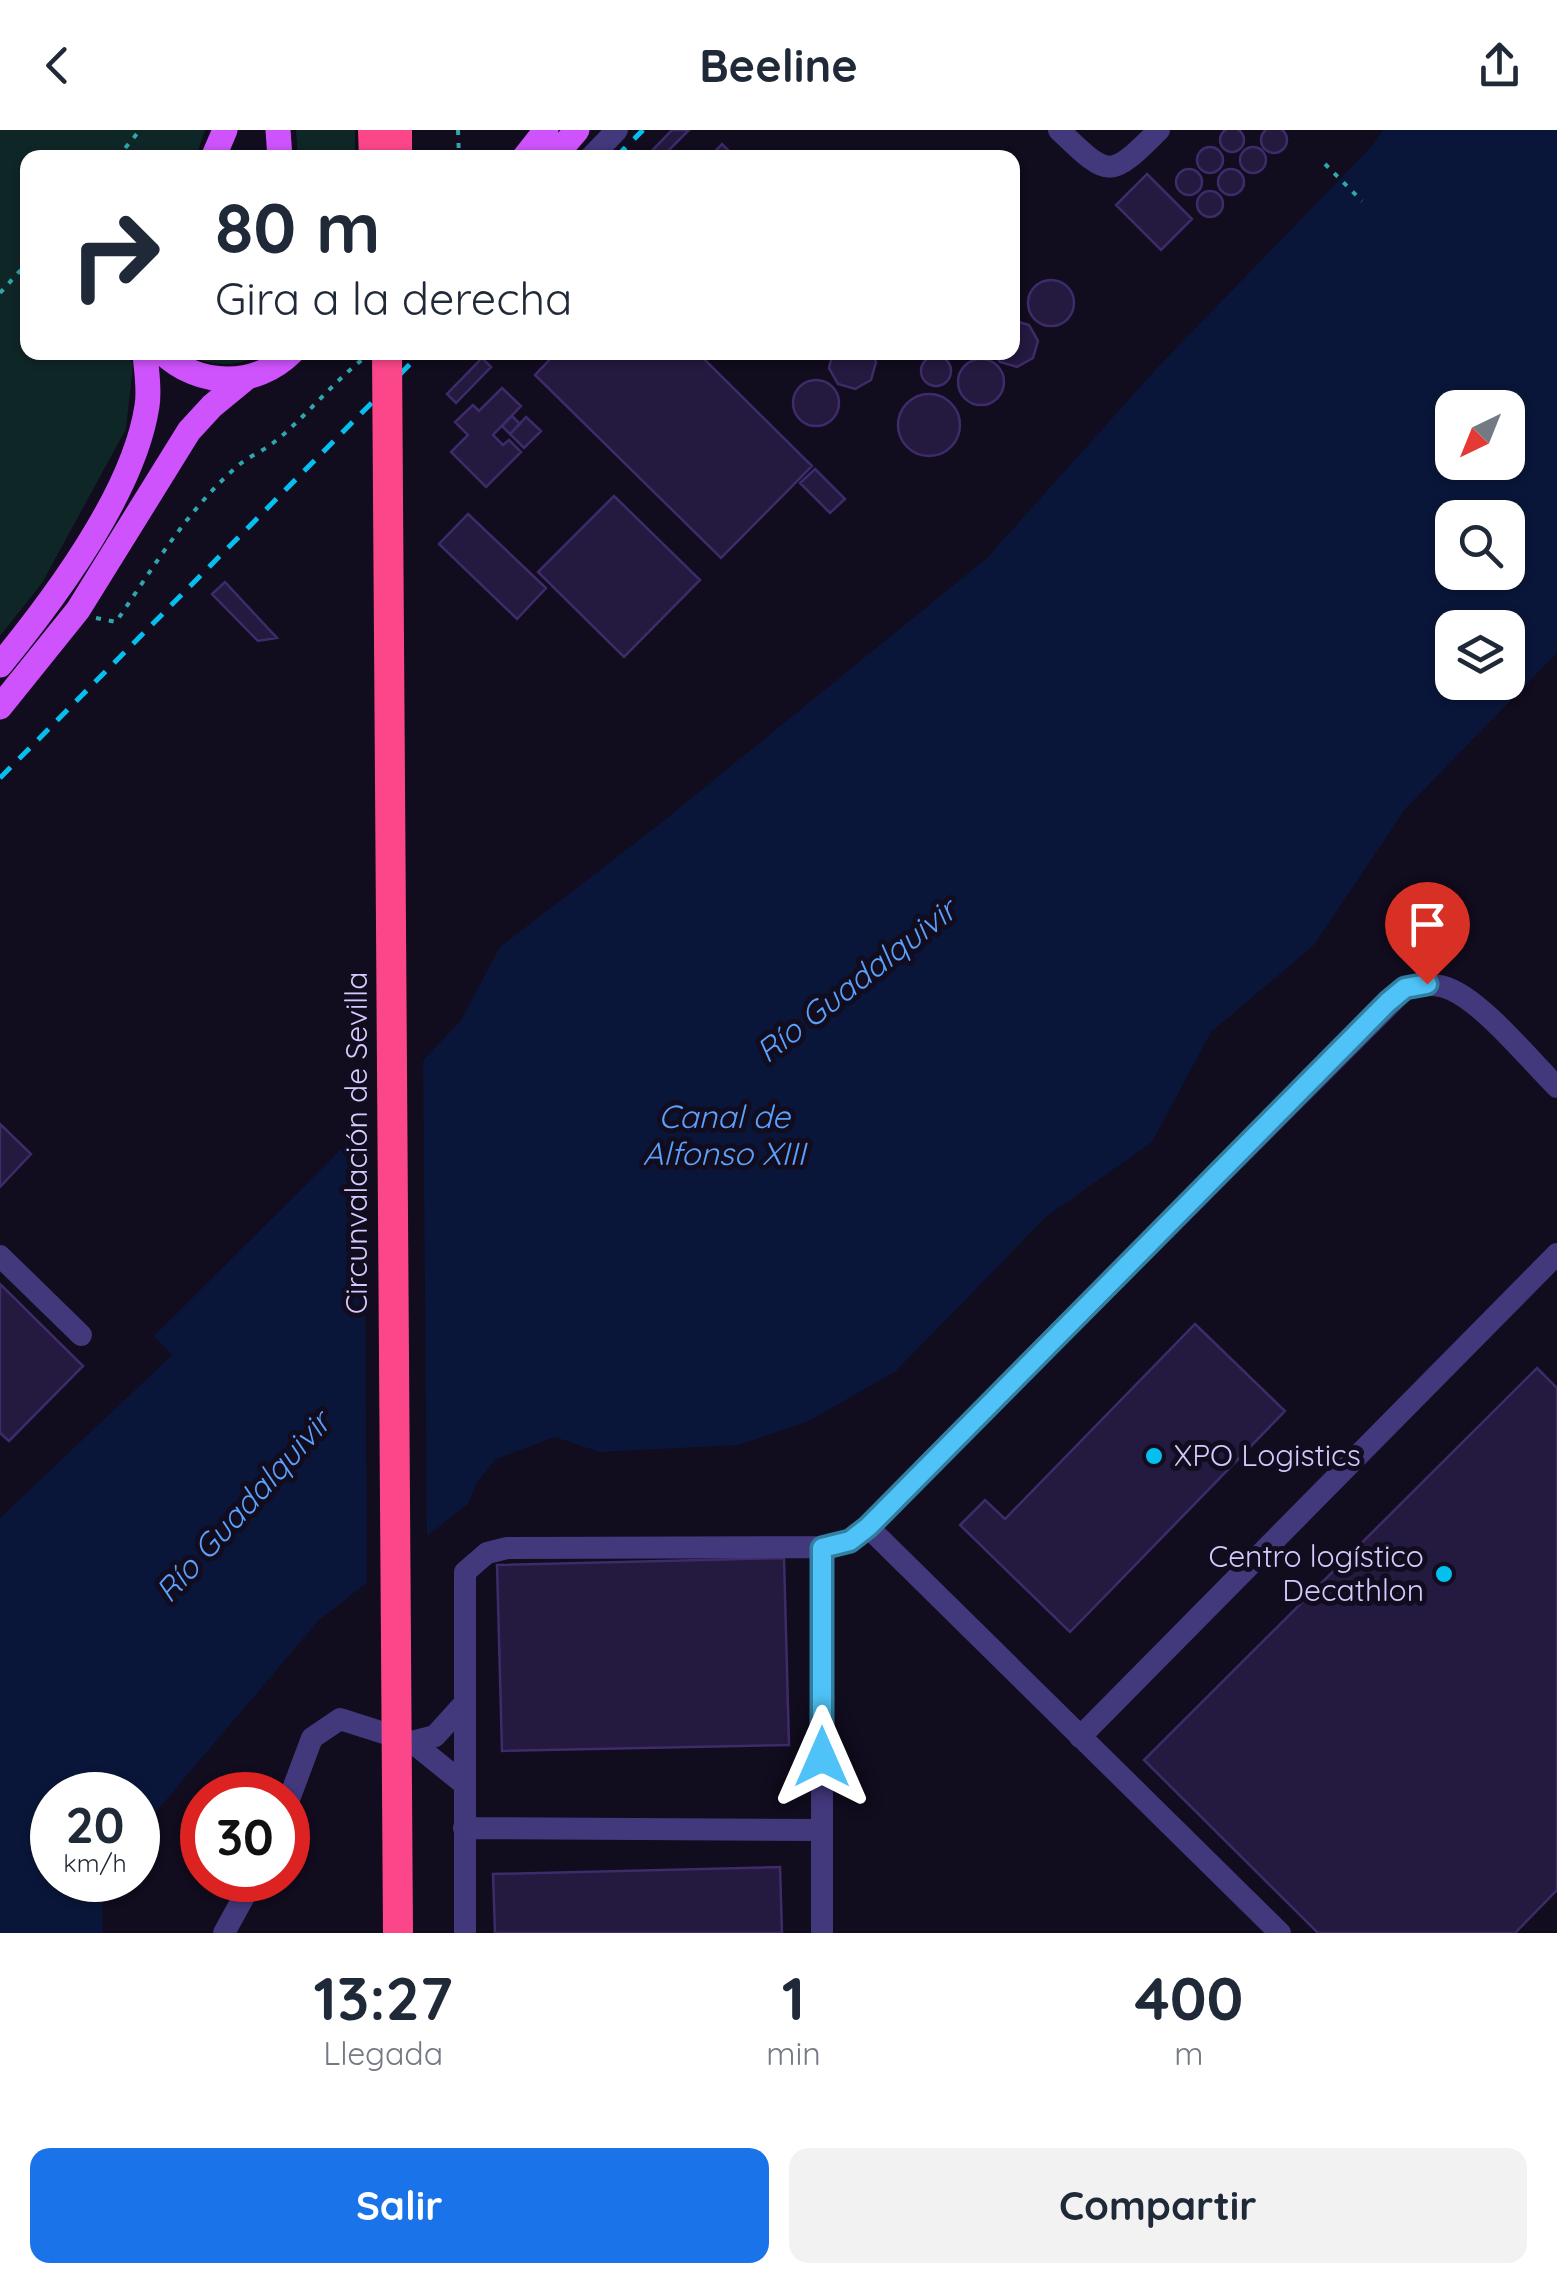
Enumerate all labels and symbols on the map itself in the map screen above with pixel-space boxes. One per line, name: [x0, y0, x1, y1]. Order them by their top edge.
north arrow: [1435, 390, 1525, 480]
pin: [1385, 882, 1470, 985]
water label: Río Guadalquivir: [748, 888, 966, 1071]
street label: Circunvalación de Sevilla: [337, 972, 375, 1314]
water label: Canal de Alfonso XIII: [643, 1096, 808, 1173]
water label: Río Guadalquivir: [146, 1400, 341, 1610]
place label: XPO Logistics: [1174, 1436, 1361, 1474]
marker: XPO Logistics: [1143, 1445, 1165, 1467]
place label: Centro logístico Decathlon: [1209, 1537, 1424, 1609]
marker: Centro logístico Decathlon: [1433, 1563, 1455, 1585]
position arrow: [770, 1705, 874, 1809]
speed limit sign: 30: [180, 1772, 310, 1902]

